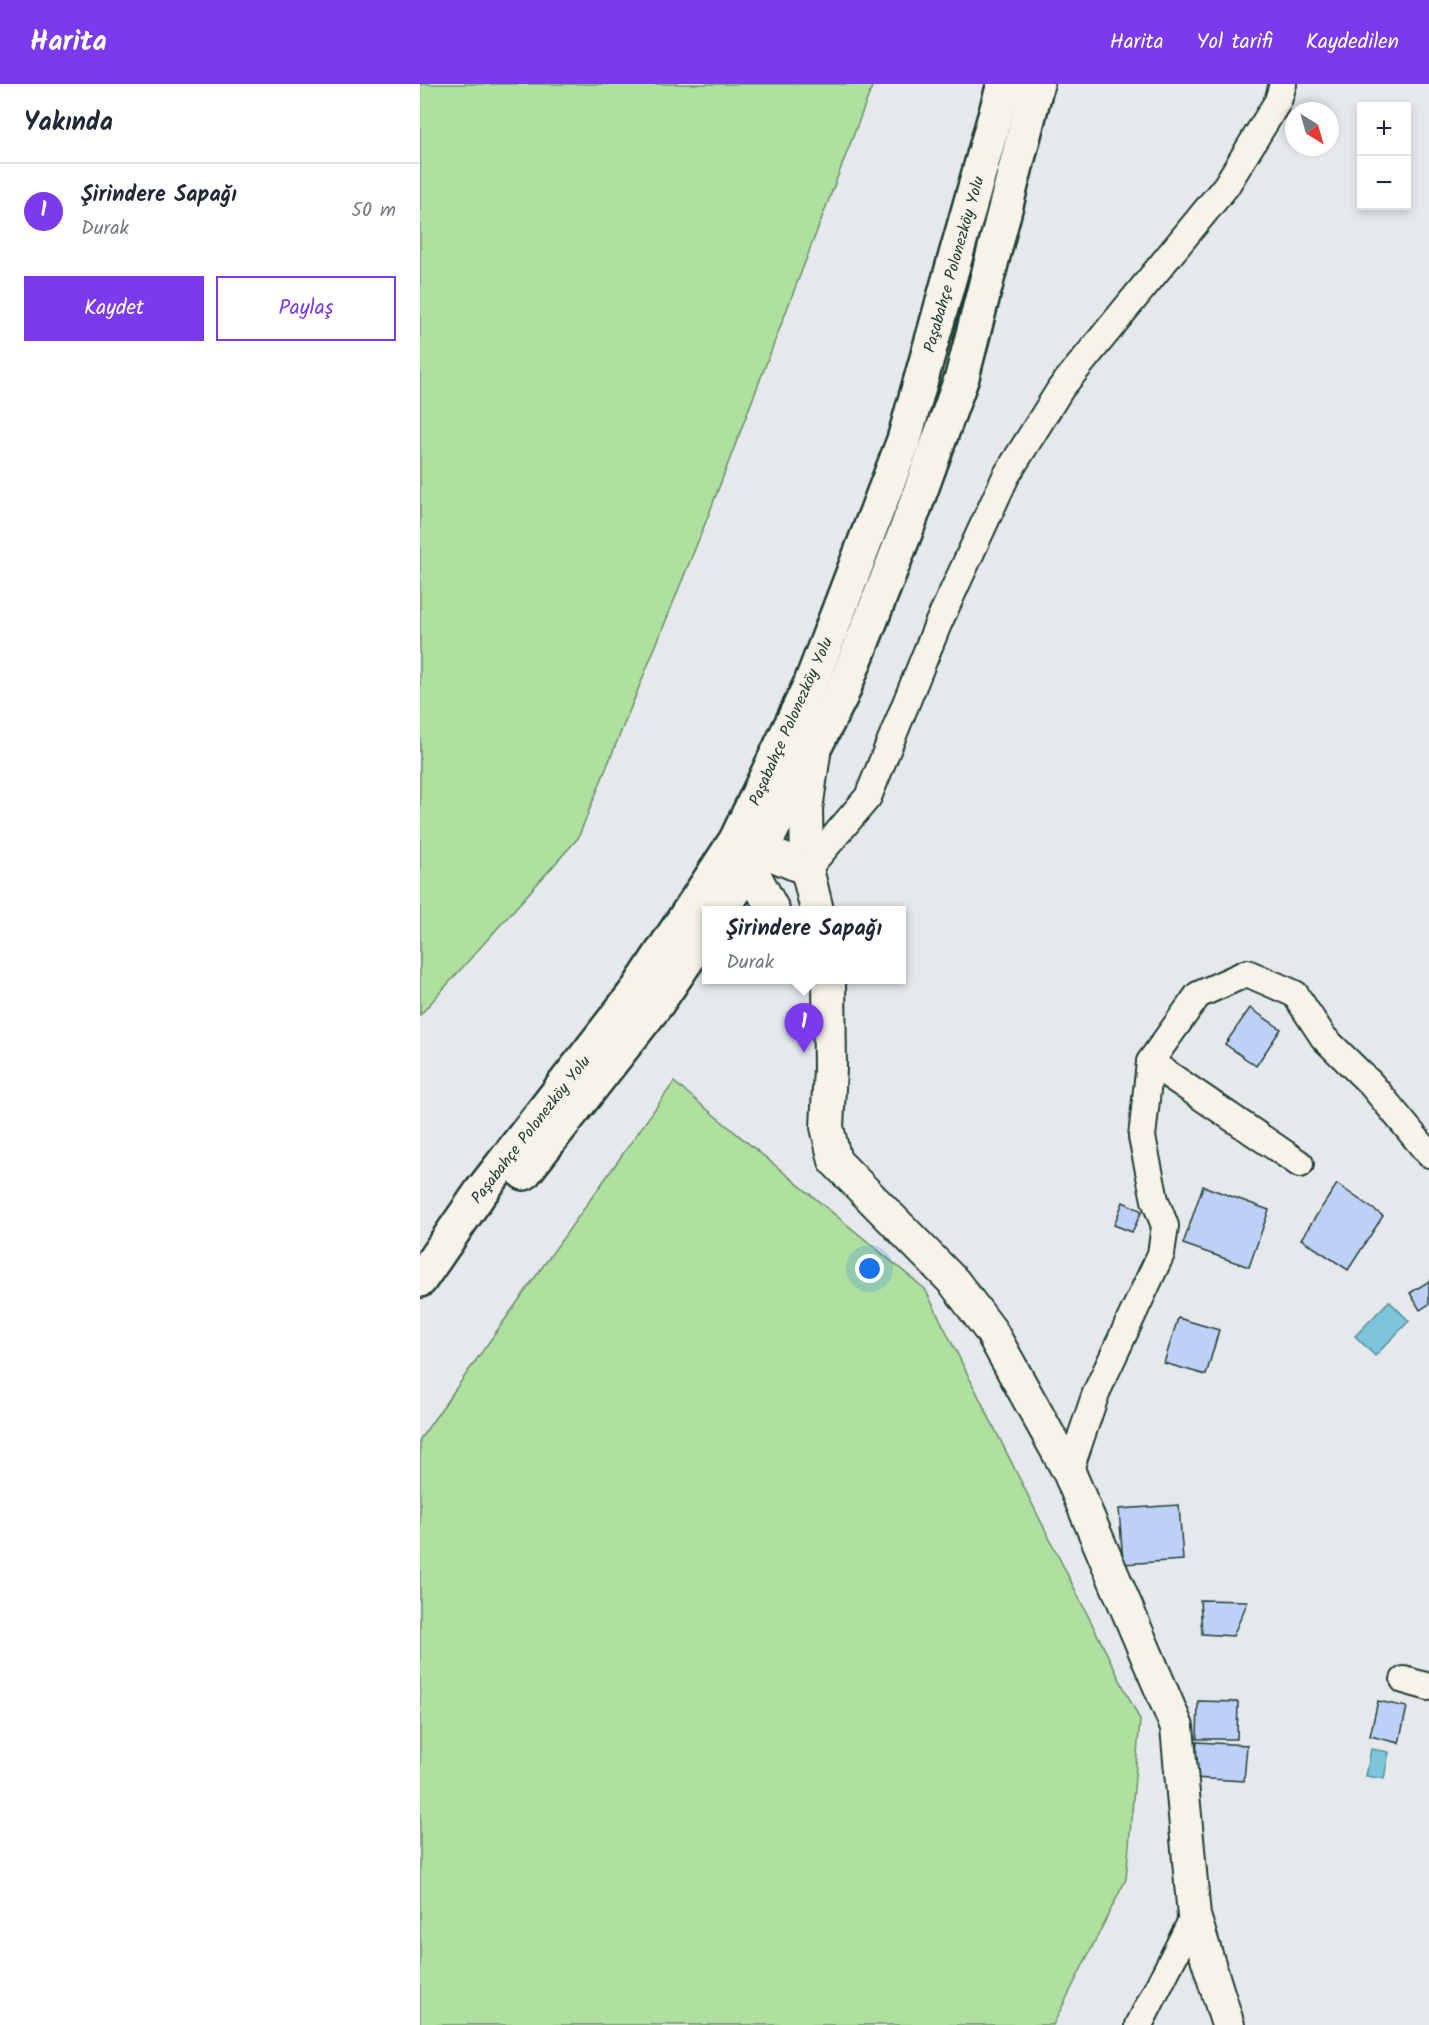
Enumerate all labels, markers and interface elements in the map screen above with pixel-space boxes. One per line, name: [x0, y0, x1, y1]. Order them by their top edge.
text: Harita: [30, 20, 107, 65]
text: Harita: [1110, 26, 1164, 59]
text: Yol tarifi: [1197, 26, 1273, 59]
text: Kaydedilen: [1306, 26, 1399, 59]
text: Yakında: [24, 102, 113, 144]
north arrow: [1285, 102, 1339, 156]
map controls: [1357, 102, 1411, 210]
button: +: [1357, 102, 1411, 156]
button: −: [1357, 156, 1411, 210]
street label: Paşabahçe Polonezköy Yolu: [917, 173, 992, 356]
text: Şirindere Sapağı: [81, 178, 237, 213]
text: 1: [40, 195, 47, 227]
text: 50 m: [351, 195, 396, 227]
text: Durak: [81, 213, 129, 245]
button: Kaydet: [24, 276, 204, 341]
button: Paylaş: [216, 276, 396, 341]
street label: Paşabahçe Polonezköy Yolu: [743, 633, 840, 810]
popup: [702, 906, 906, 984]
text: Şirindere Sapağı: [726, 912, 882, 947]
text: Durak: [726, 947, 774, 979]
pin: 1: [784, 1004, 824, 1053]
street label: Paşabahçe Polonezköy Yolu: [465, 1050, 597, 1209]
your location: [855, 1254, 884, 1283]

